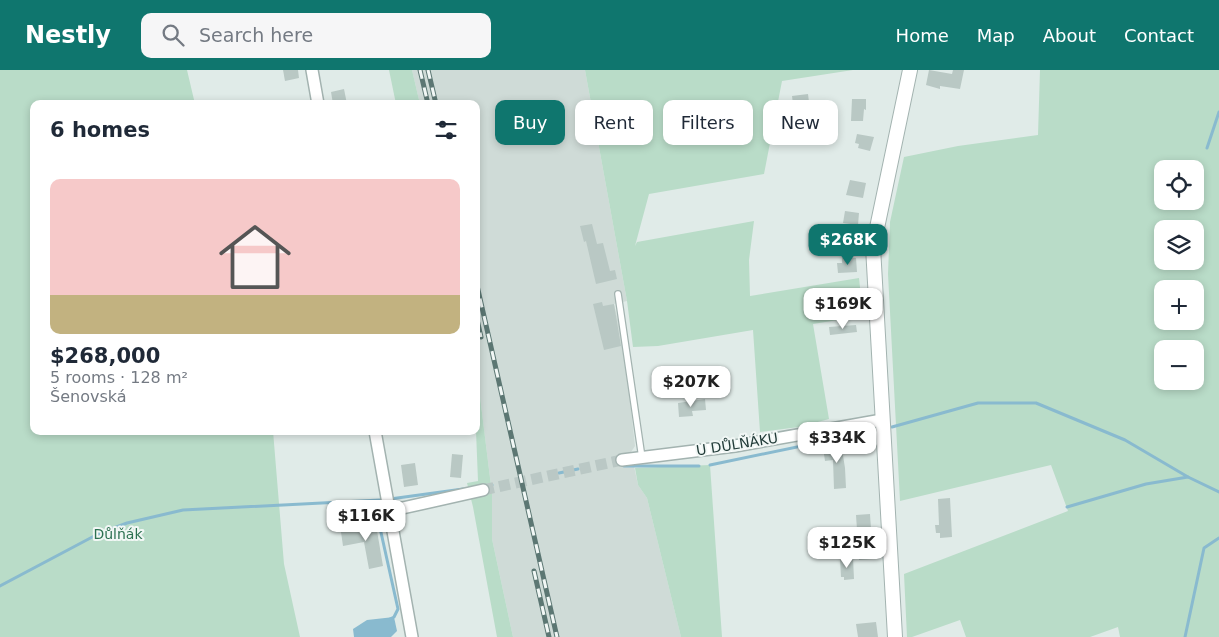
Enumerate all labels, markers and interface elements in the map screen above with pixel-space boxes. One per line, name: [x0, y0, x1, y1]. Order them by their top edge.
search box: [141, 13, 491, 58]
text: Nestly: [25, 21, 111, 49]
icon: search: [159, 21, 187, 49]
text: Search here: [199, 24, 313, 46]
text: Home: [896, 25, 949, 46]
text: Map: [977, 25, 1015, 46]
text: About: [1043, 25, 1096, 46]
text: Contact: [1124, 25, 1194, 46]
chip: Buy: [495, 100, 565, 145]
chip: Rent: [575, 100, 653, 145]
chip: Filters: [663, 100, 753, 145]
chip: New: [763, 100, 838, 145]
icon: filters: [432, 116, 460, 144]
text: 6 homes: [50, 118, 150, 142]
map controls: [1154, 160, 1204, 390]
button: locate: [1154, 160, 1204, 210]
icon: home: [210, 212, 300, 302]
button: layers: [1154, 220, 1204, 270]
pin: $268K: [813, 224, 883, 266]
text: $268K: [820, 230, 876, 249]
button: +: [1154, 280, 1204, 330]
pin: $169K: [808, 288, 878, 330]
text: $169K: [815, 294, 871, 313]
button: −: [1154, 340, 1204, 390]
text: $268,000: [50, 344, 160, 368]
pin: $207K: [656, 366, 726, 408]
text: 5 rooms · 128 m²: [50, 368, 188, 387]
text: $207K: [663, 372, 719, 391]
text: Šenovská: [50, 387, 127, 406]
pin: $334K: [802, 422, 872, 464]
text: $334K: [809, 428, 865, 447]
street label: U DŮLŇÁKU: [695, 429, 779, 458]
pin: $116K: [331, 500, 401, 542]
text: $116K: [338, 506, 394, 525]
park label: Důlňák: [93, 526, 143, 542]
pin: $125K: [812, 526, 882, 569]
text: $125K: [819, 533, 875, 552]

